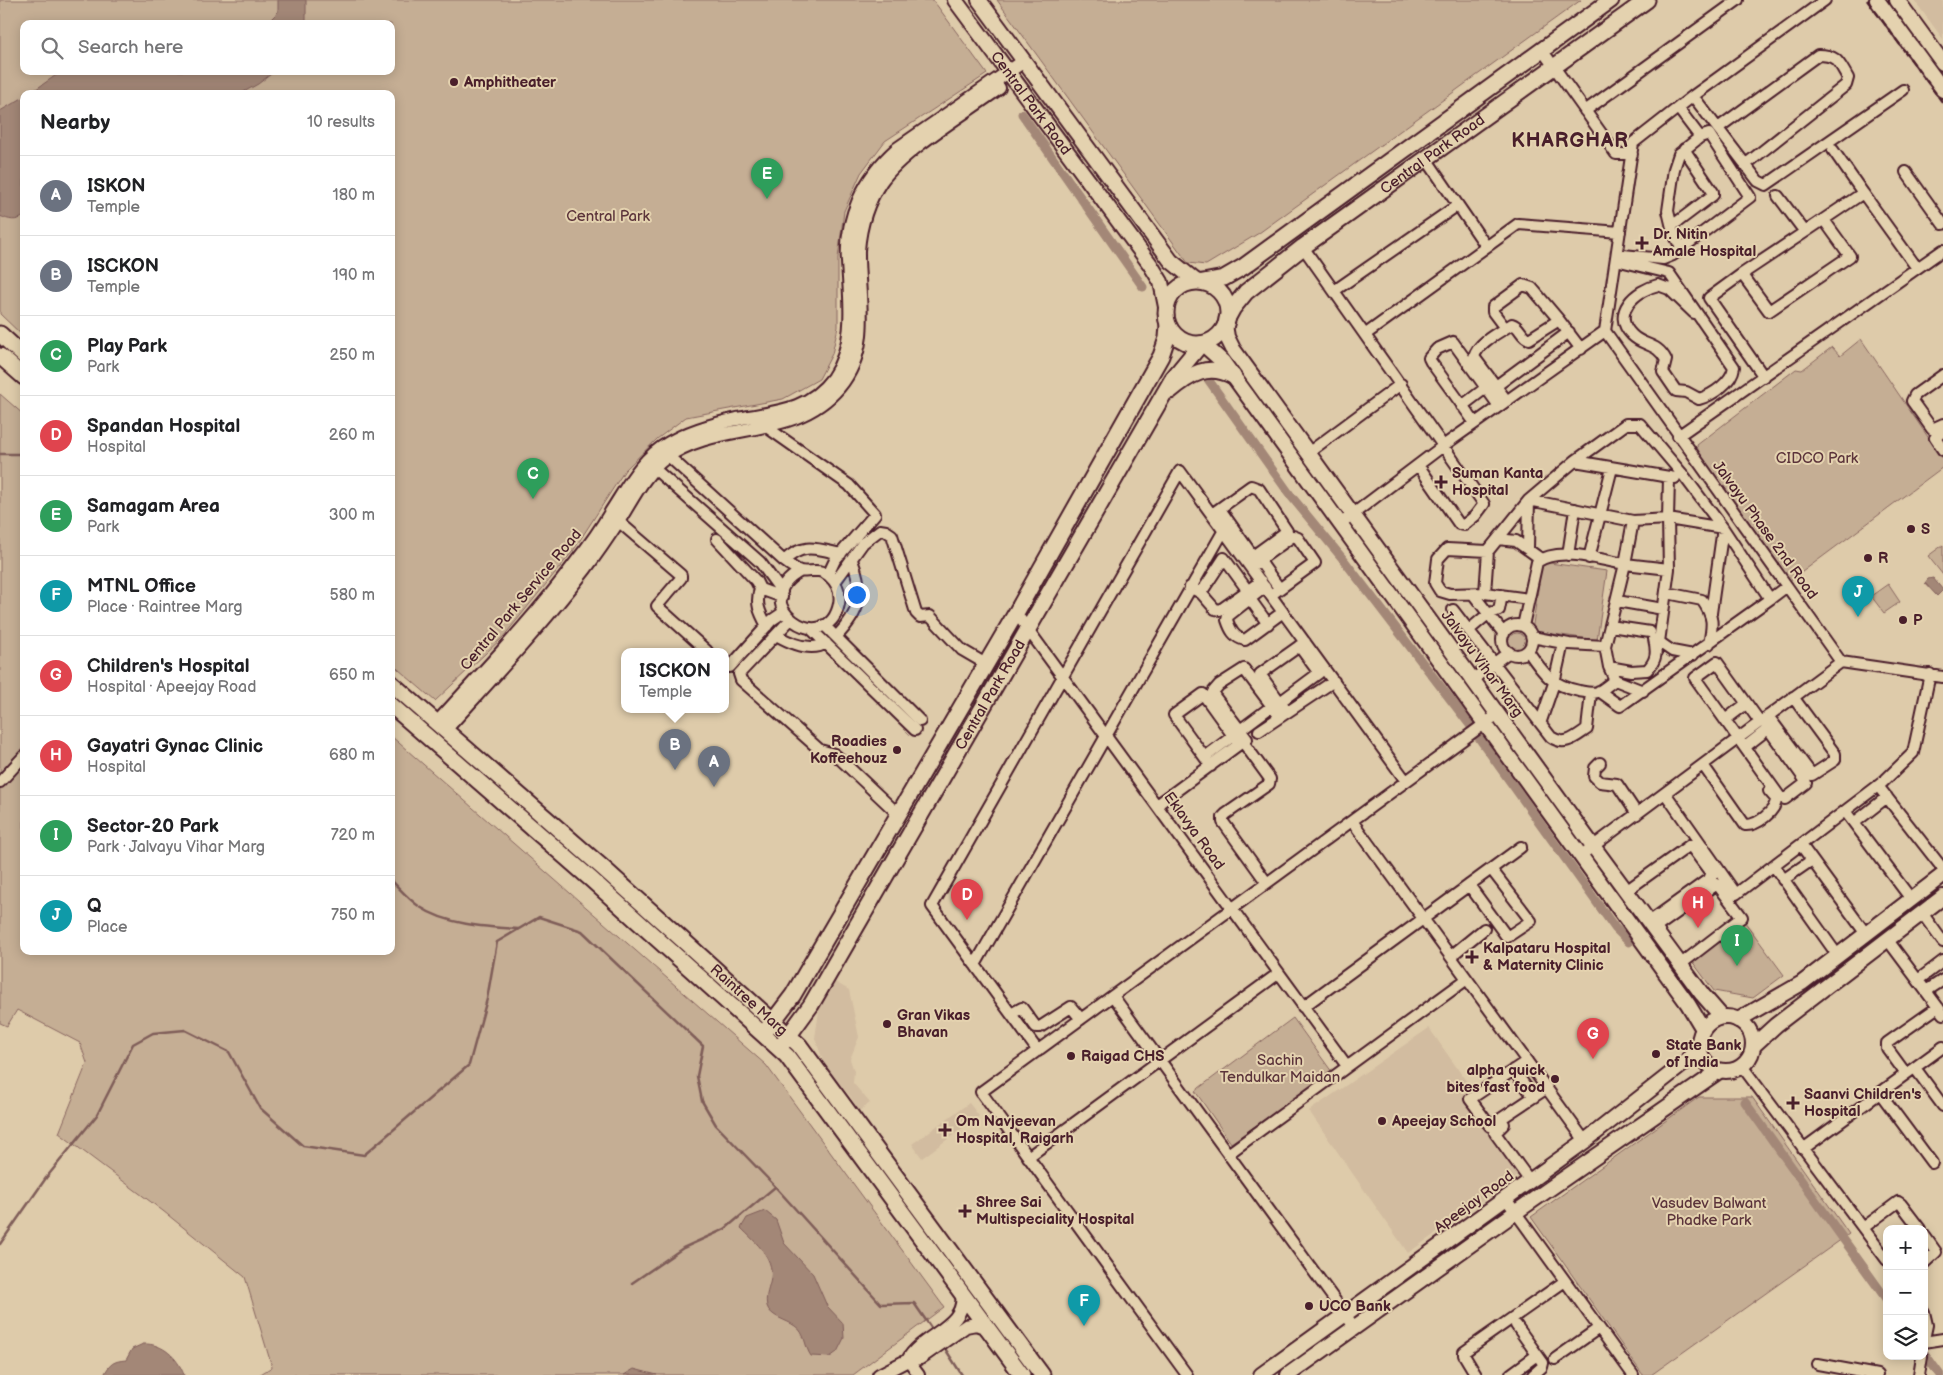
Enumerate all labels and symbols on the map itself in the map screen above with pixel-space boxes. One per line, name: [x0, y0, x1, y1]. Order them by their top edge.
street label: Central Park Road: [987, 47, 1076, 159]
place label: Amphitheater: [463, 73, 557, 92]
marker: Amphitheater: [448, 76, 460, 88]
street label: Central Park Road: [1376, 110, 1488, 198]
district label: KHARGHAR: [1511, 129, 1629, 153]
pin: E: [751, 158, 783, 199]
park label: Central Park: [566, 207, 651, 226]
place label: Dr. Nitin Amale Hospital: [1652, 225, 1756, 261]
marker: Dr. Nitin Amale Hospital: [1635, 236, 1649, 250]
park label: CIDCO Park: [1776, 449, 1859, 468]
street label: Jalvayu Phase 2nd Road: [1708, 457, 1822, 603]
pin: C: [517, 458, 549, 499]
place label: Suman Kanta Hospital: [1452, 464, 1543, 500]
marker: Suman Kanta Hospital: [1434, 475, 1448, 489]
place label: S: [1921, 520, 1930, 539]
marker: S: [1905, 523, 1917, 535]
street label: Central Park Service Road: [456, 525, 586, 675]
place label: R: [1878, 549, 1888, 568]
marker: R: [1862, 552, 1874, 564]
pin: J: [1842, 576, 1874, 617]
your location: [844, 582, 870, 608]
street label: Jalvayu Vihar Marg: [1437, 607, 1527, 721]
place label: P: [1913, 611, 1923, 630]
marker: P: [1897, 614, 1909, 626]
street label: Central Park Road: [951, 636, 1029, 753]
pin: B: [659, 729, 691, 770]
place label: Roadies Koffeehouz: [810, 732, 888, 768]
marker: Roadies Koffeehouz: [891, 744, 903, 756]
pin: A: [698, 746, 730, 787]
street label: Eklavya Road: [1159, 788, 1229, 874]
pin: D: [951, 879, 983, 920]
pin: H: [1682, 887, 1714, 928]
pin: I: [1721, 925, 1753, 966]
place label: Kalpataru Hospital & Maternity Clinic: [1483, 939, 1611, 975]
marker: Kalpataru Hospital & Maternity Clinic: [1465, 950, 1479, 964]
street label: Raintree Marg: [706, 960, 792, 1040]
place label: Gran Vikas Bhavan: [897, 1006, 970, 1042]
marker: Gran Vikas Bhavan: [881, 1018, 893, 1030]
pin: G: [1577, 1018, 1609, 1059]
place label: State Bank of India: [1666, 1036, 1742, 1072]
place label: Raigad CHS: [1081, 1047, 1164, 1066]
marker: State Bank of India: [1650, 1048, 1662, 1060]
marker: Raigad CHS: [1065, 1050, 1077, 1062]
park label: Sachin Tendulkar Maidan: [1220, 1051, 1340, 1087]
place label: alpha quick bites fast food: [1446, 1061, 1545, 1097]
marker: alpha quick bites fast food: [1549, 1073, 1561, 1085]
place label: Saanvi Children's Hospital: [1804, 1085, 1921, 1121]
marker: Saanvi Children's Hospital: [1786, 1096, 1800, 1110]
place label: Om Navjeevan Hospital, Raigarh: [956, 1112, 1074, 1148]
place label: Apeejay School: [1391, 1112, 1496, 1131]
marker: Apeejay School: [1376, 1115, 1388, 1127]
marker: Om Navjeevan Hospital, Raigarh: [938, 1123, 952, 1137]
street label: Apeejay Road: [1430, 1167, 1518, 1237]
place label: Shree Sai Multispeciality Hospital: [976, 1193, 1134, 1229]
park label: Vasudev Balwant Phadke Park: [1652, 1194, 1767, 1230]
marker: Shree Sai Multispeciality Hospital: [958, 1204, 972, 1218]
pin: F: [1068, 1285, 1100, 1326]
place label: UCO Bank: [1319, 1297, 1391, 1316]
marker: UCO Bank: [1303, 1300, 1315, 1312]

